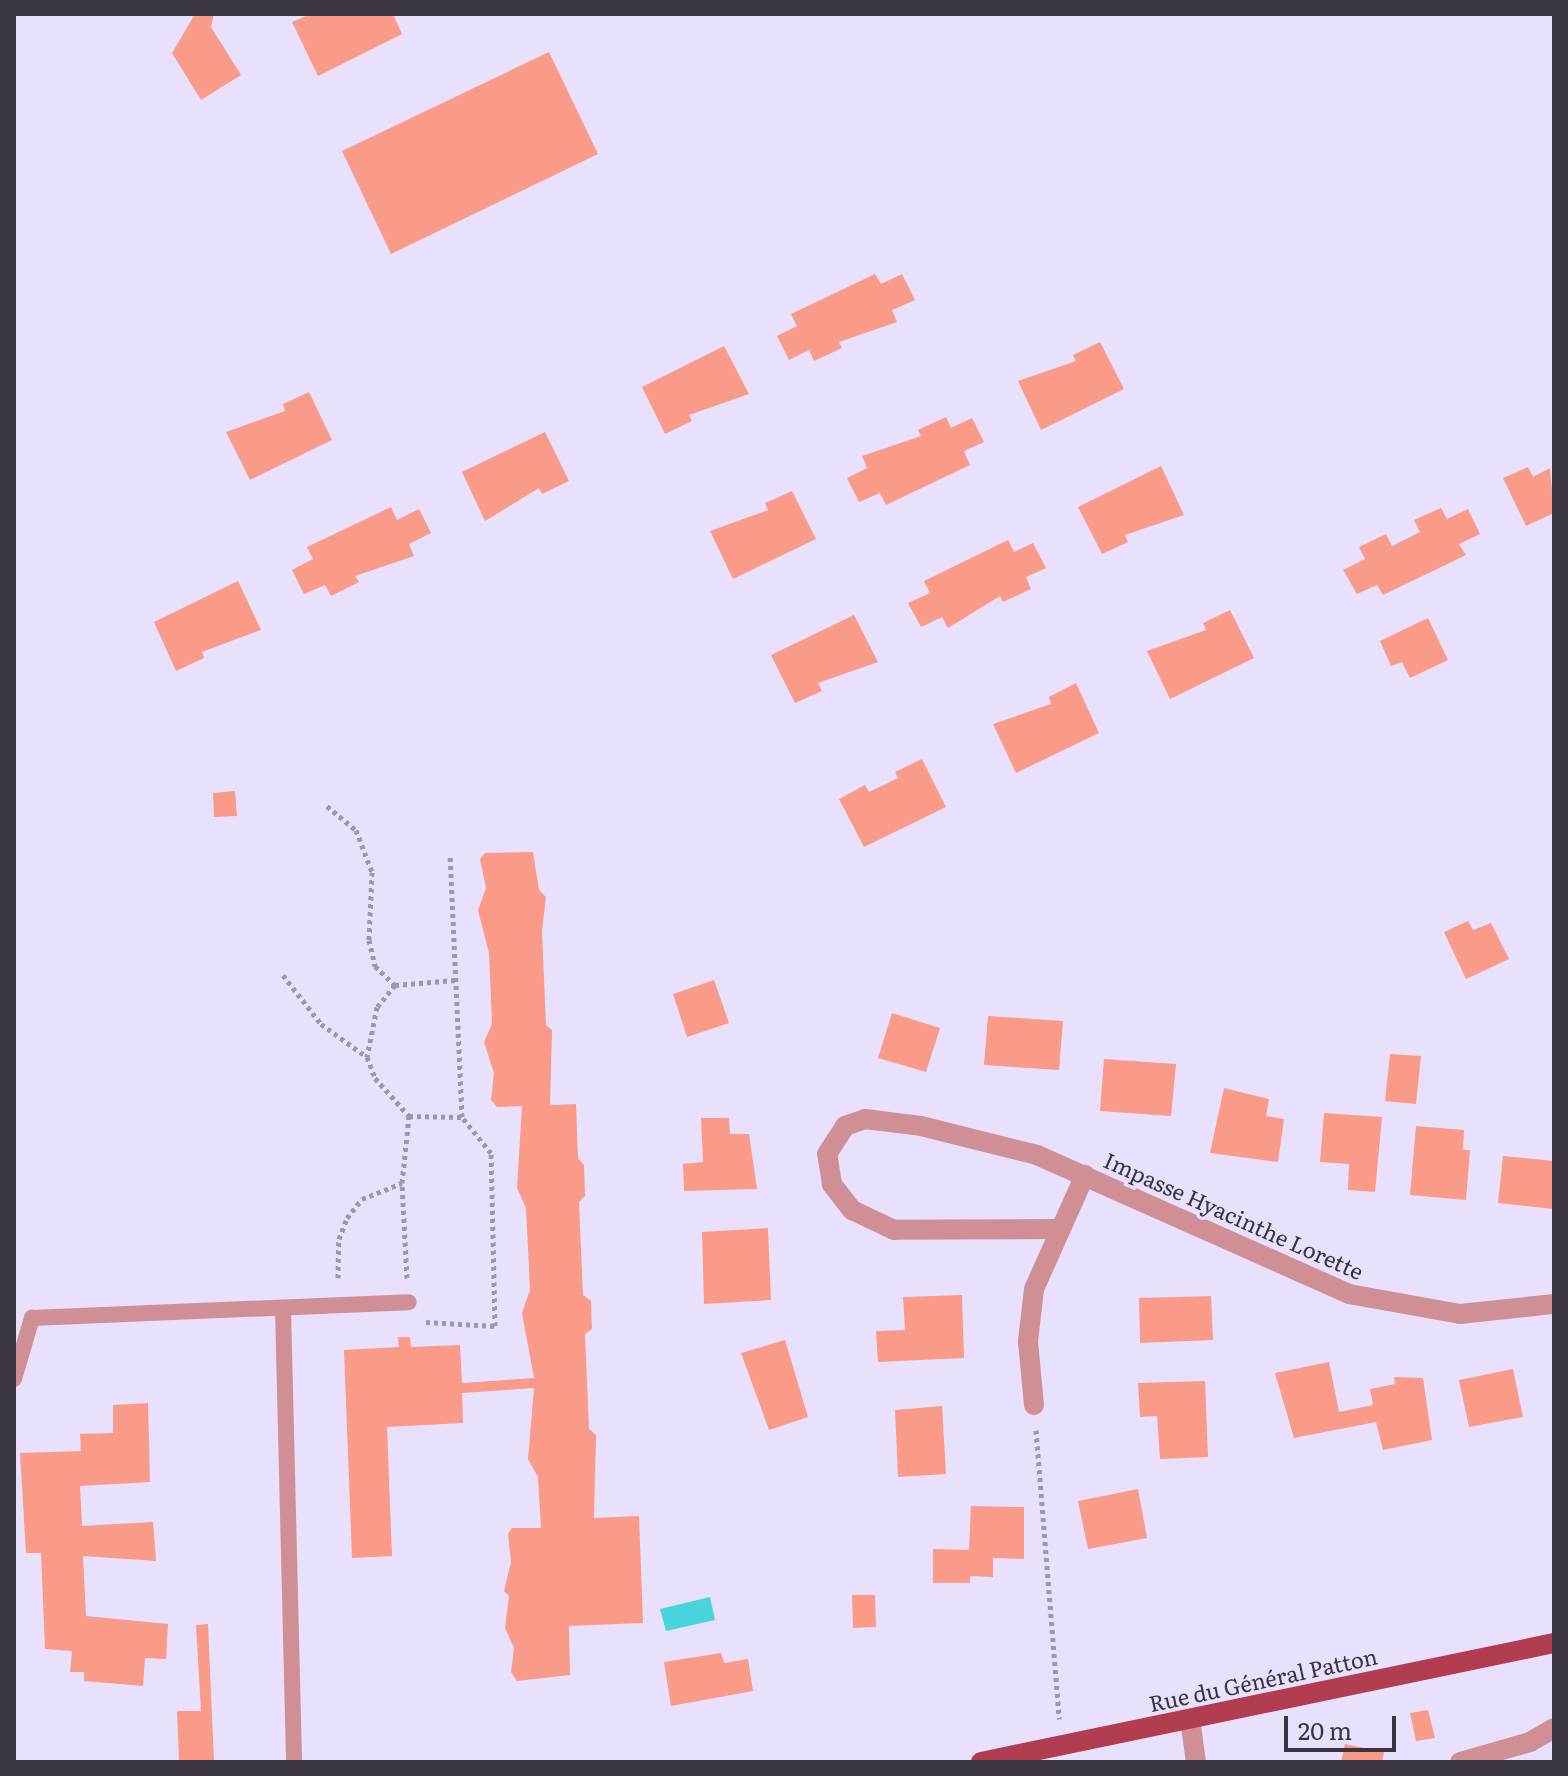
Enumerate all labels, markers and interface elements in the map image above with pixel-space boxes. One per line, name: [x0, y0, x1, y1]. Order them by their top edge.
street label: Impasse Hyacinthe Lorette: [1100, 1146, 1368, 1284]
street label: Rue du Général Patton: [1146, 1642, 1380, 1716]
scale bar: [1288, 1700, 1400, 1750]
text: 20 m: [1298, 1712, 1352, 1747]

